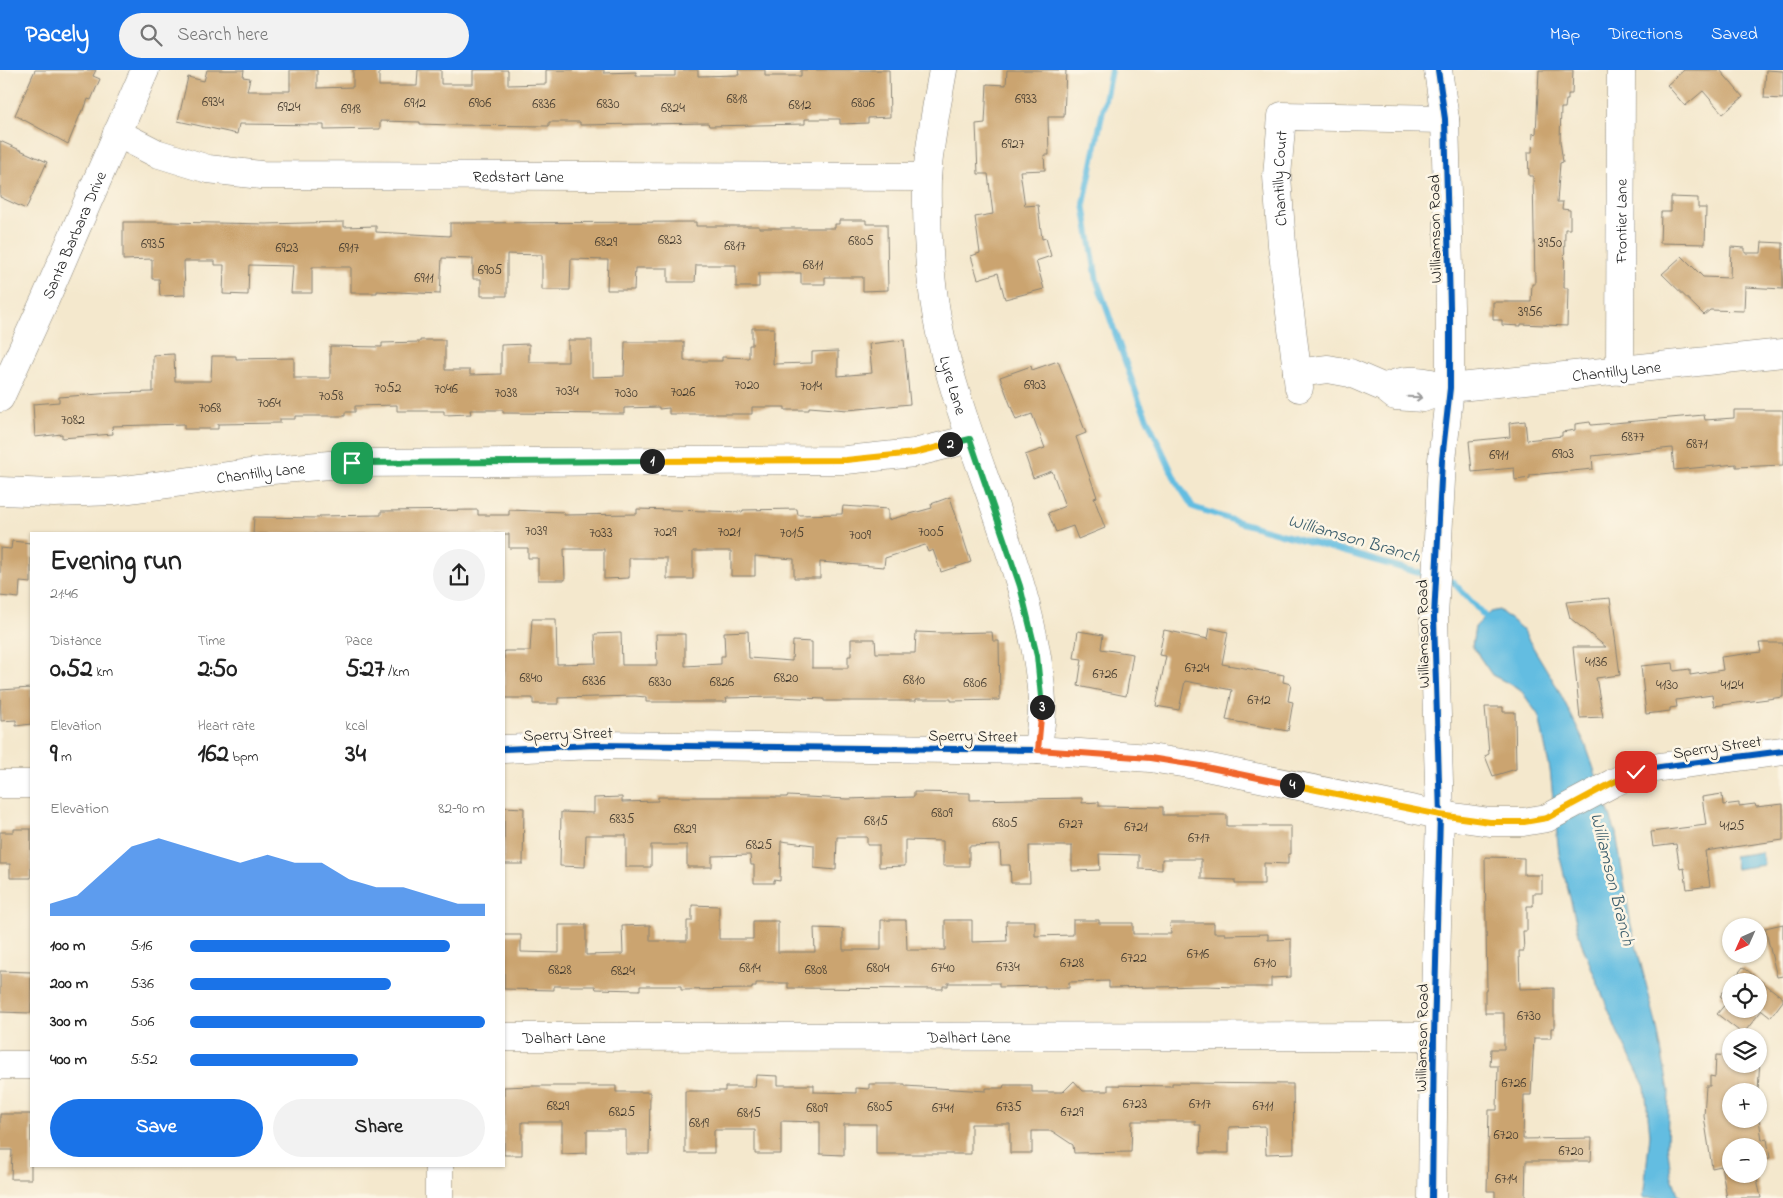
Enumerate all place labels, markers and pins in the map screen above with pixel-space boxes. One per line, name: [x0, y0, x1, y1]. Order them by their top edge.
pin: 2: [938, 432, 962, 456]
pin: [331, 442, 373, 484]
pin: 1: [640, 448, 664, 474]
pin: 3: [1030, 694, 1054, 720]
pin: [1615, 751, 1657, 793]
pin: 4: [1280, 772, 1304, 798]

